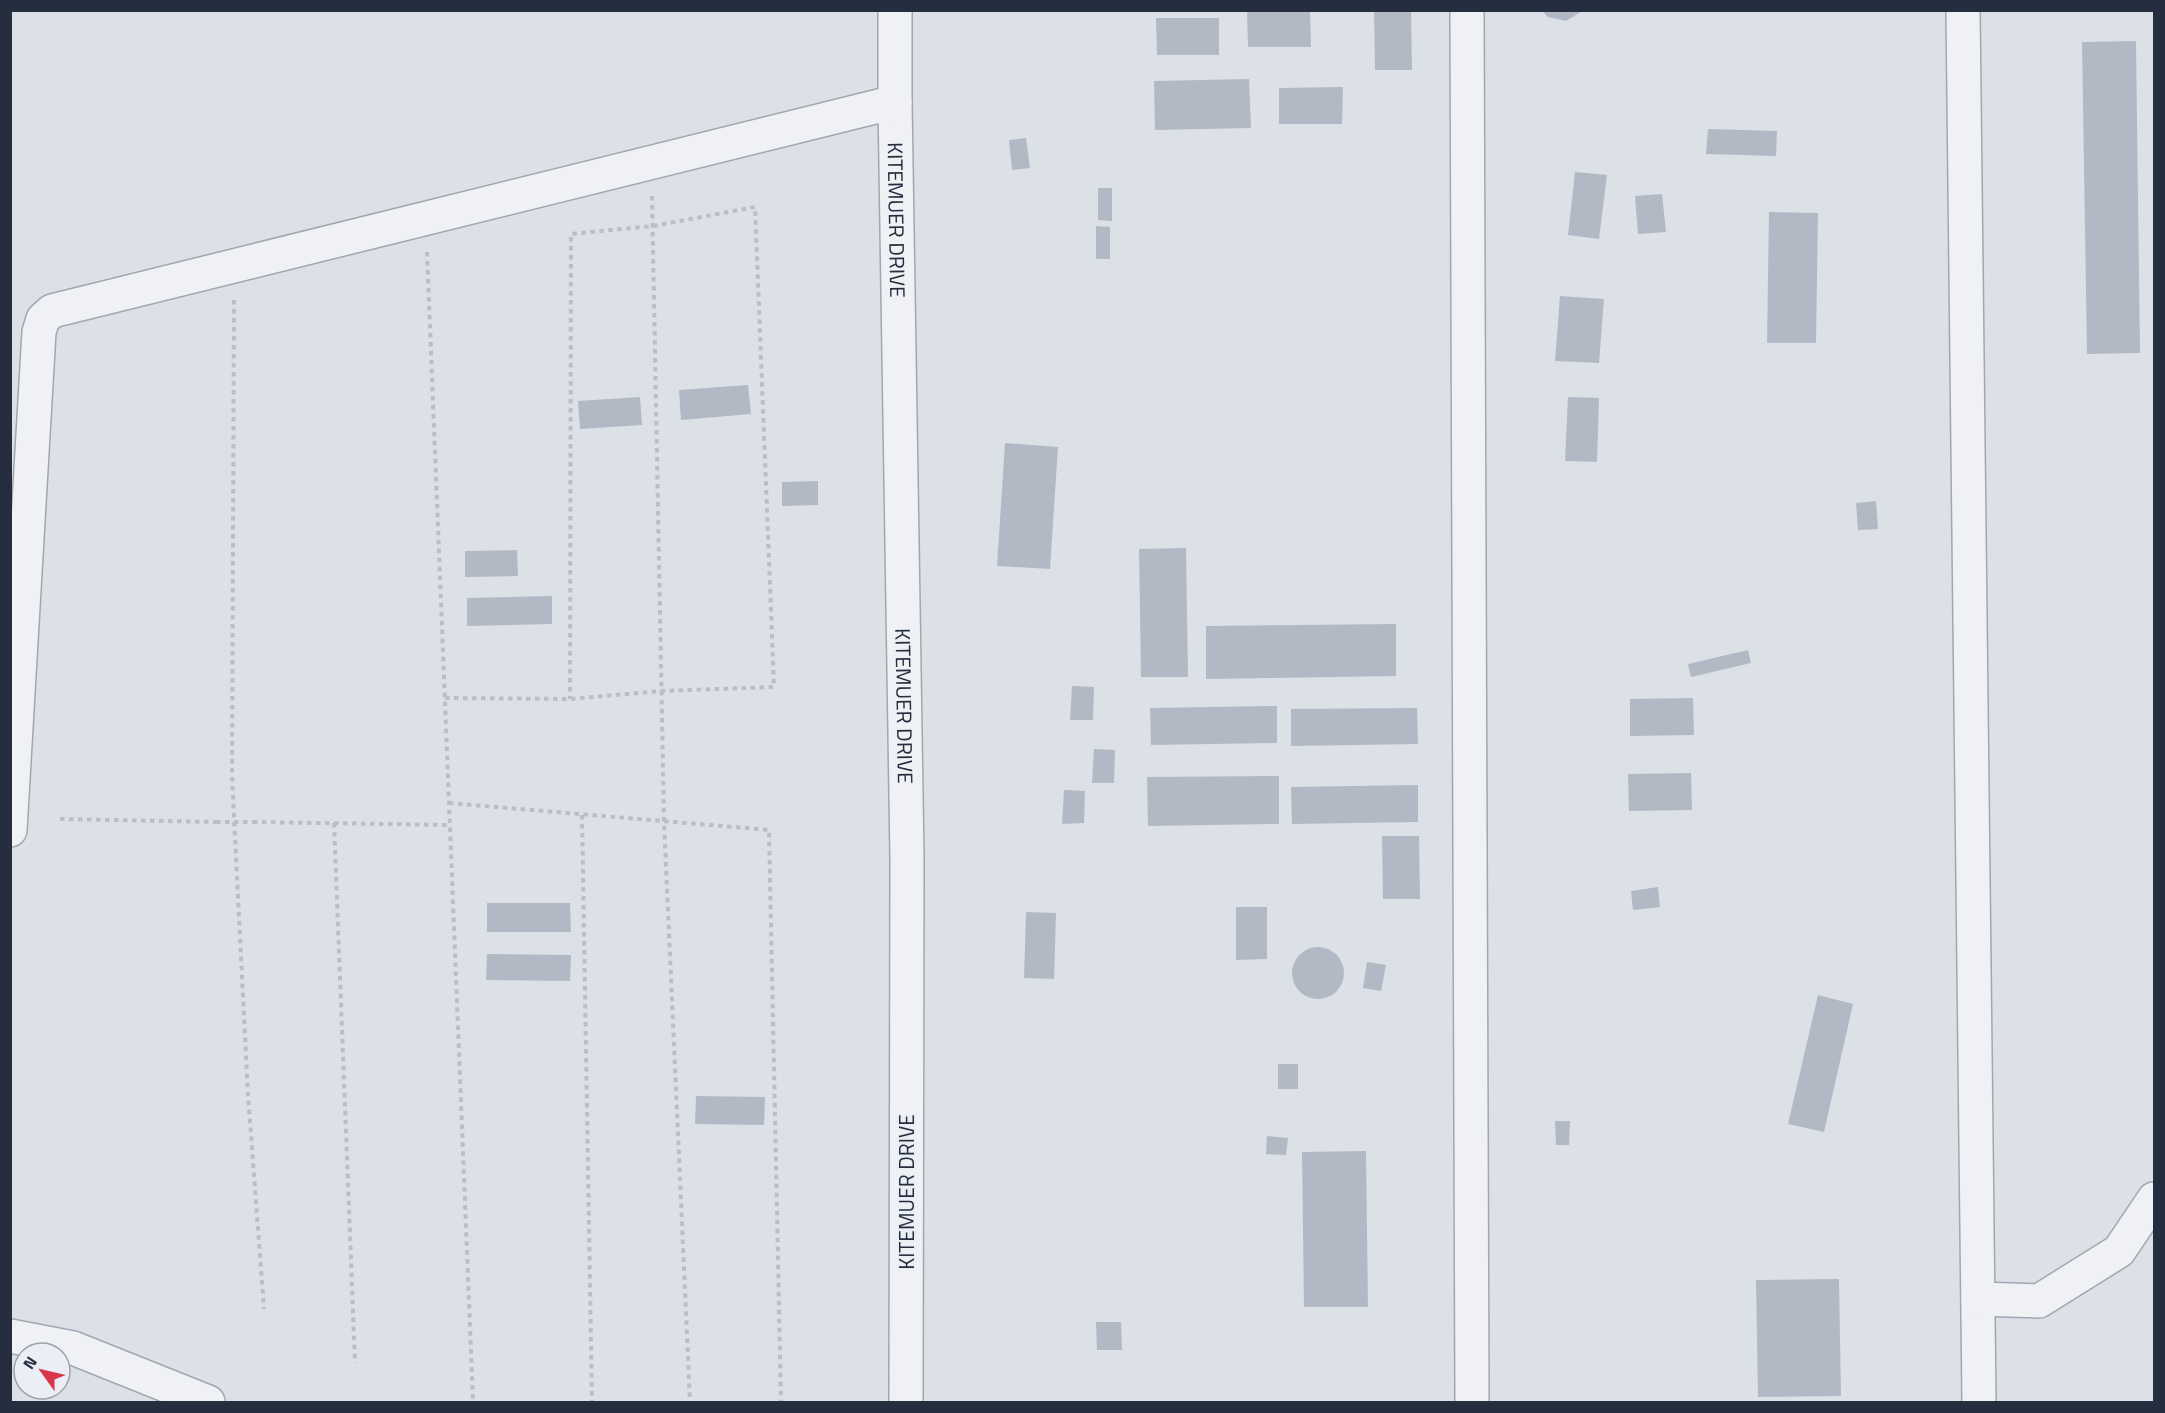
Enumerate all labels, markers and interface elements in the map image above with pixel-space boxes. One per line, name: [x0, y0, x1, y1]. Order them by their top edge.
street label: KITEMUER DRIVE: [880, 142, 914, 298]
street label: KITEMUER DRIVE: [887, 628, 922, 784]
street label: KITEMUER DRIVE: [890, 1114, 922, 1270]
north arrow: [12, 1341, 72, 1401]
text: N: [17, 1351, 43, 1374]

